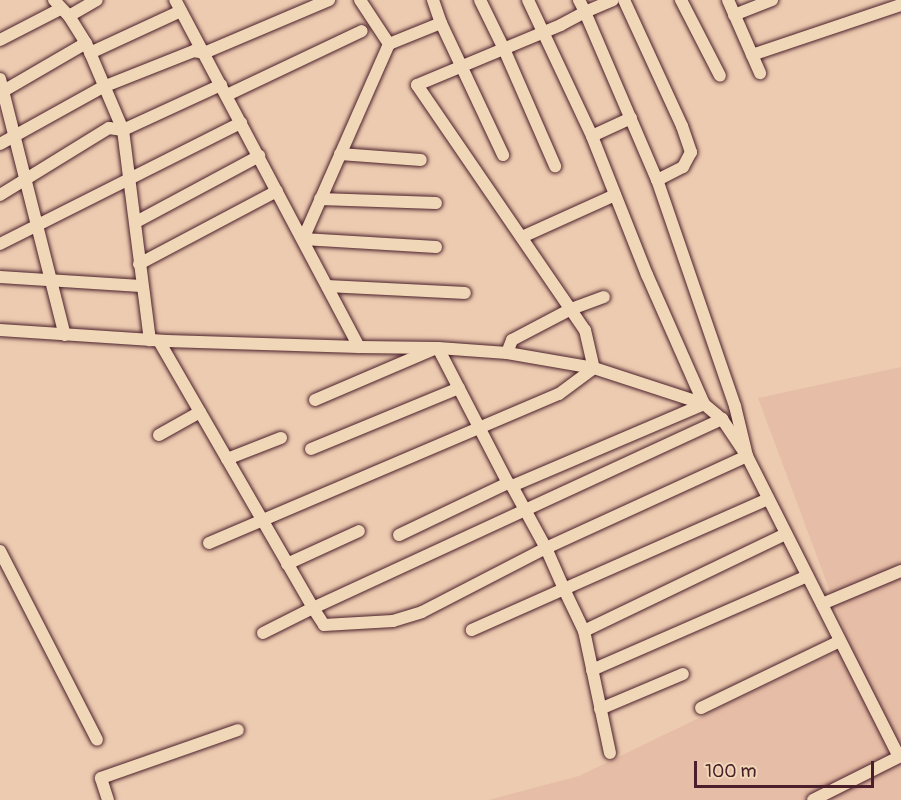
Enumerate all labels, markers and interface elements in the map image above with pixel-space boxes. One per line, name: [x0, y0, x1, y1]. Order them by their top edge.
scale bar: [697, 749, 877, 787]
text: 100 m: [705, 760, 757, 783]

